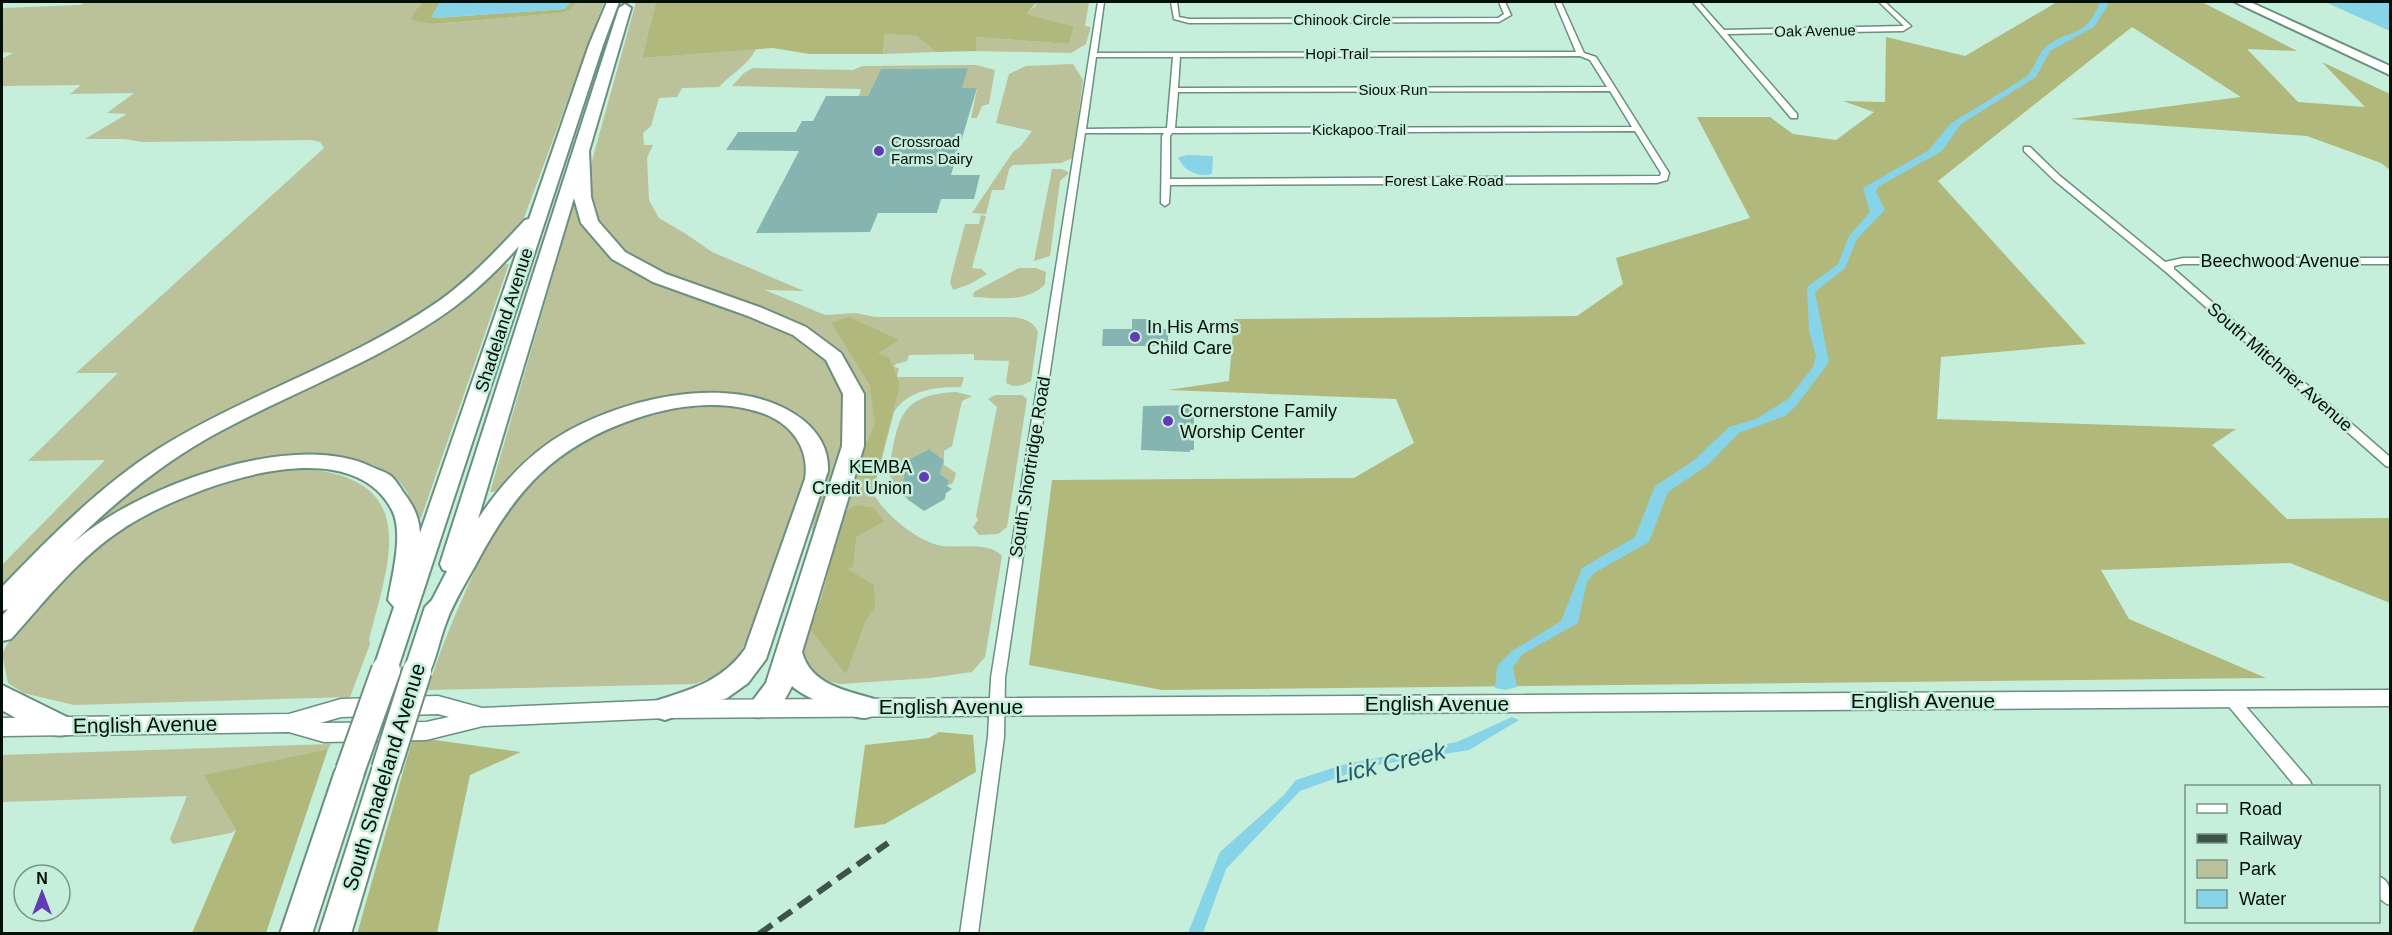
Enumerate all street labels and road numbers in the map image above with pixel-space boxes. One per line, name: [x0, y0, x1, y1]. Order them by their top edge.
street label: Chinook Circle: [1293, 11, 1391, 28]
street label: Oak Avenue: [1774, 21, 1856, 40]
street label: Hopi Trail: [1305, 45, 1369, 62]
street label: Sioux Run: [1358, 81, 1428, 98]
street label: Kickapoo Trail: [1312, 121, 1406, 138]
street label: Forest Lake Road: [1384, 172, 1504, 189]
street label: Shadeland Avenue: [471, 245, 537, 395]
street label: Beechwood Avenue: [2201, 251, 2359, 271]
street label: South Mitchner Avenue: [2203, 299, 2357, 435]
street label: South Shortridge Road: [1006, 375, 1054, 559]
street label: South Shadeland Avenue: [338, 660, 429, 893]
street label: English Avenue: [1851, 689, 1995, 712]
street label: English Avenue: [1365, 692, 1509, 715]
street label: English Avenue: [879, 695, 1023, 718]
street label: English Avenue: [73, 712, 217, 737]

